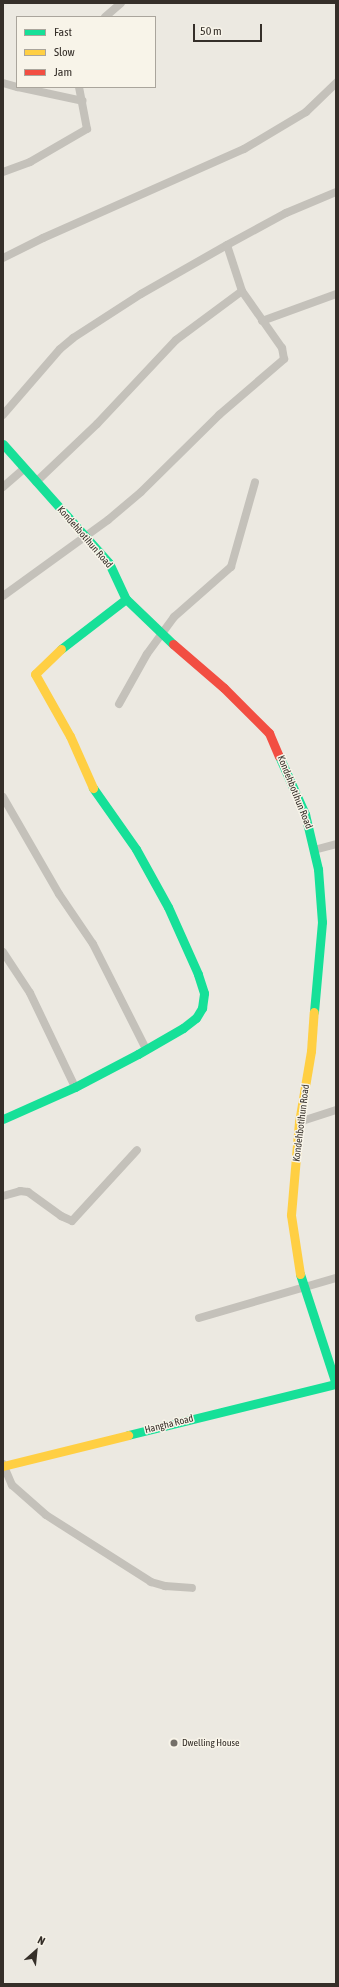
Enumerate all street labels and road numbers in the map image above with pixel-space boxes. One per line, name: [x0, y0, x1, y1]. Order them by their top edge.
street label: Kondehbotihun Road: [55, 504, 115, 570]
street label: Kondehbotihun Road: [275, 754, 315, 830]
street label: Kondehbotihun Road: [290, 1084, 312, 1162]
street label: Hangha Road: [143, 1412, 195, 1436]

